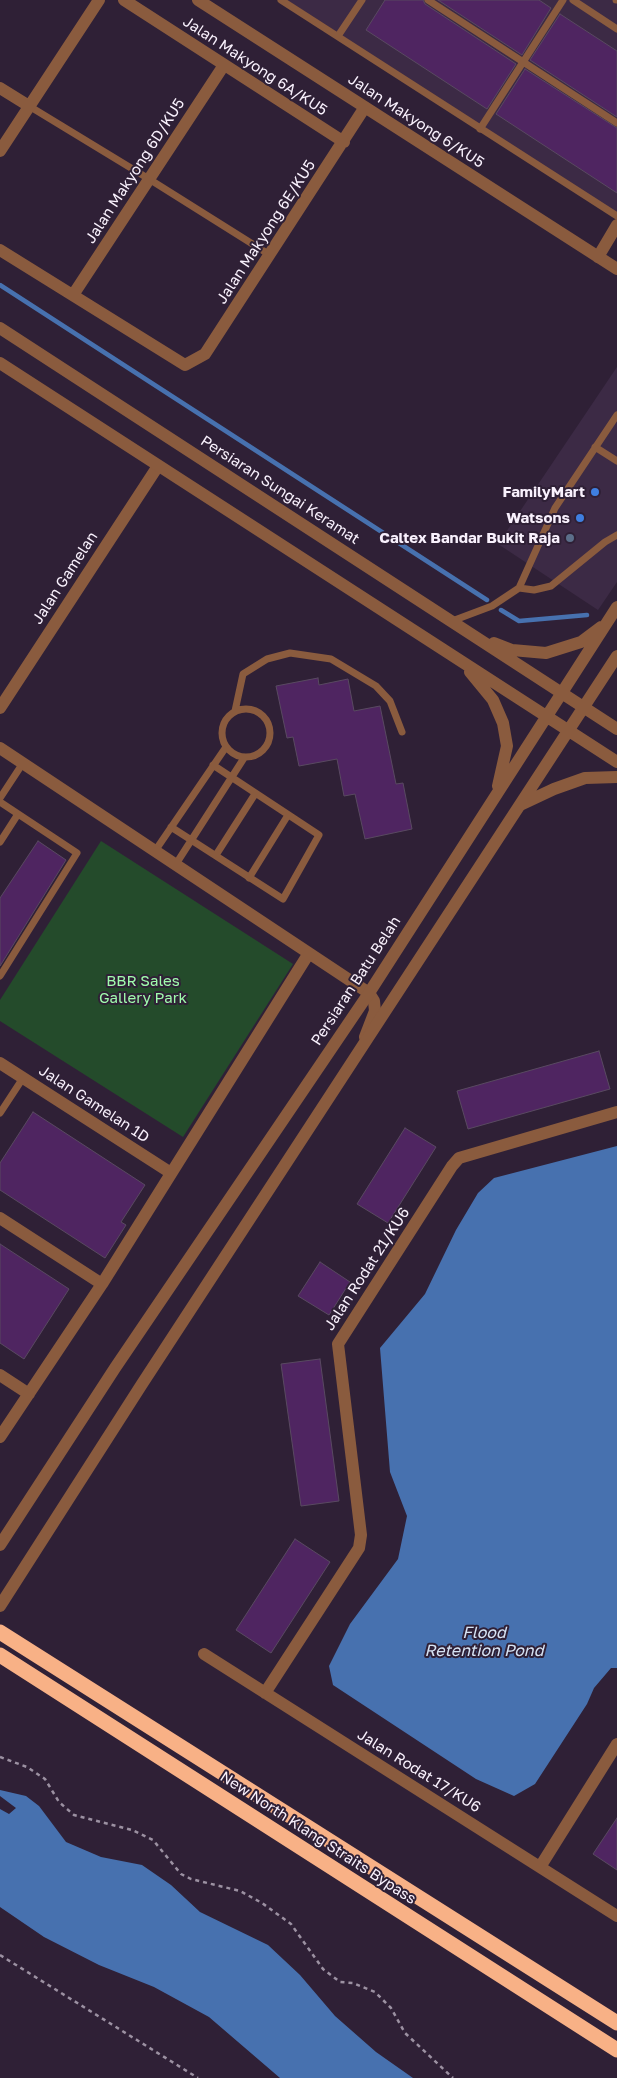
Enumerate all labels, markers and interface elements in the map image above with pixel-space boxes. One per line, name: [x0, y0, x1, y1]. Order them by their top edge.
street label: Jalan Makyong 6A/KU5: [179, 13, 331, 119]
street label: Jalan Makyong 6/KU5: [345, 70, 487, 172]
street label: Jalan Makyong 6D/KU5: [81, 95, 189, 247]
street label: Jalan Makyong 6E/KU5: [213, 157, 319, 307]
street label: Persiaran Sungai Keramat: [197, 432, 363, 548]
place label: FamilyMart: [503, 483, 585, 501]
marker: FamilyMart: [589, 486, 601, 498]
place label: Watsons: [506, 509, 570, 527]
marker: Watsons: [574, 512, 586, 524]
street label: Jalan Gamelan: [28, 528, 102, 628]
place label: Caltex Bandar Bukit Raja: [379, 529, 560, 547]
marker: Caltex Bandar Bukit Raja: [564, 532, 576, 544]
street label: Persiaran Batu Belah: [308, 913, 404, 1049]
park label: BBR Sales Gallery Park: [99, 972, 187, 1007]
street label: Jalan Gamelan 1D: [35, 1062, 153, 1146]
street label: Jalan Rodat 21/KU6: [321, 1204, 413, 1334]
water label: Flood Retention Pond: [424, 1623, 544, 1661]
street label: Jalan Rodat 17/KU6: [354, 1726, 484, 1816]
street label: New North Klang Straits Bypass: [217, 1768, 419, 1908]

